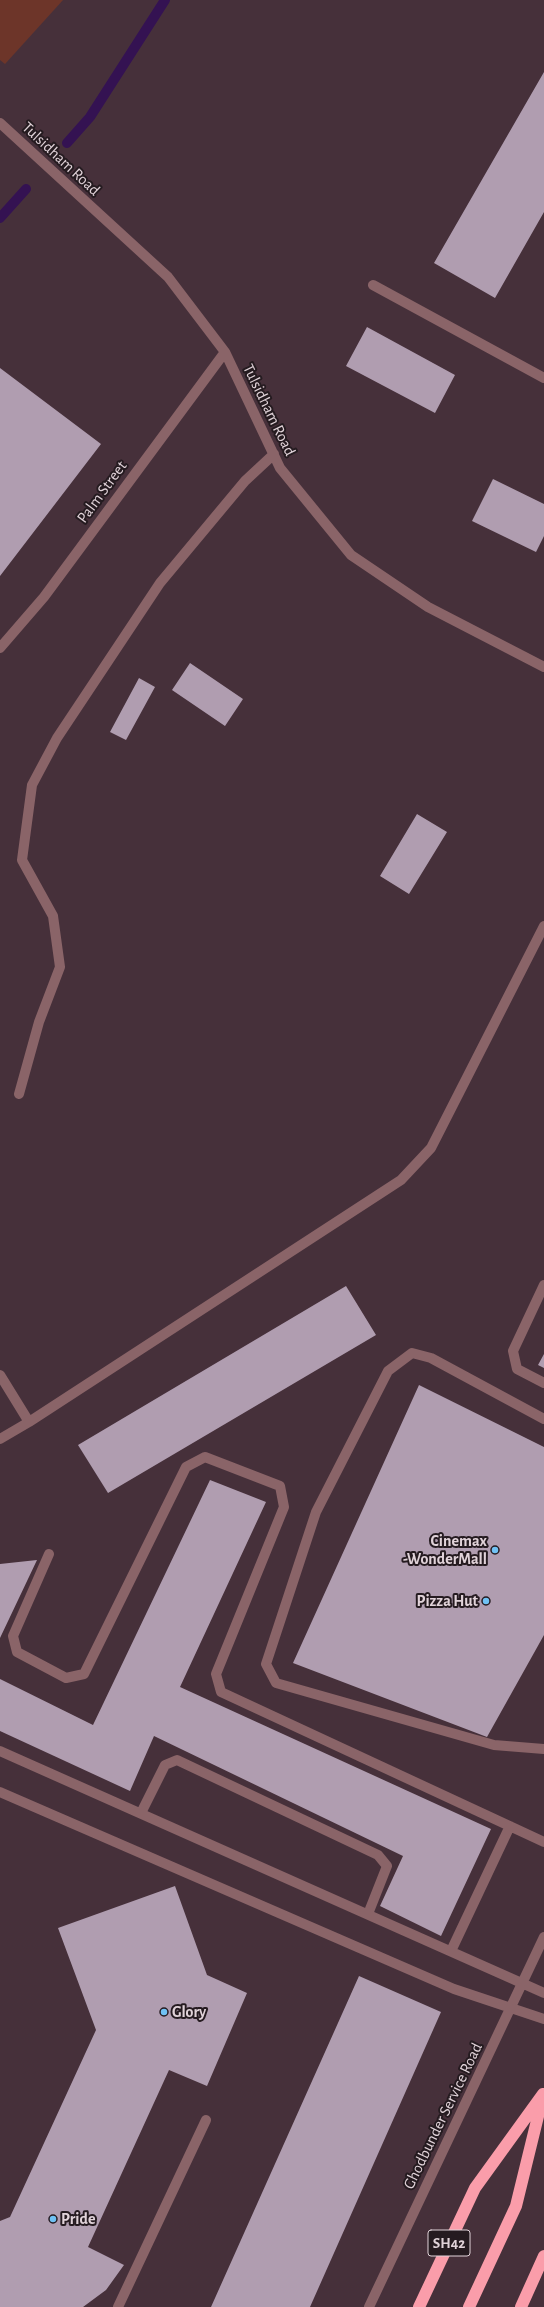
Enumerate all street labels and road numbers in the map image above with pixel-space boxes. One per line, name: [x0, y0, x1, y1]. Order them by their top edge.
street label: Tulsidham Road: [18, 118, 104, 200]
street label: Tulsidham Road: [239, 361, 299, 459]
street label: Palm Street: [73, 457, 131, 527]
street label: Ghodbunder Service Road: [399, 2040, 487, 2192]
road number: SH42: [428, 2230, 470, 2256]

